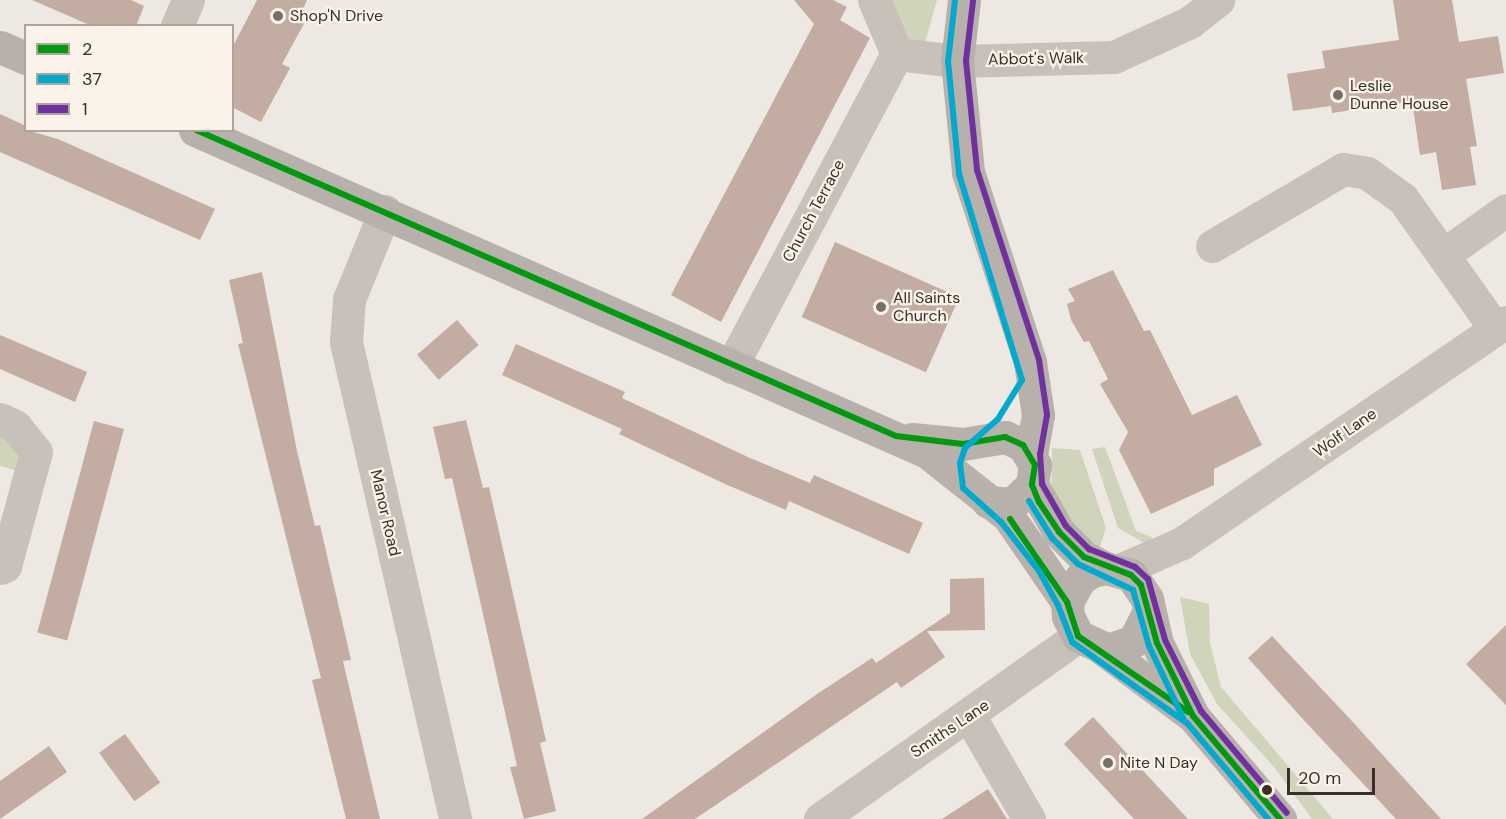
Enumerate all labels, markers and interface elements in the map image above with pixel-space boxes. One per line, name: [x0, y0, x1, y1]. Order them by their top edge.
place label: Shop'N Drive: [290, 6, 383, 26]
marker: Shop'N Drive: [271, 9, 285, 23]
legend: [24, 24, 234, 132]
text: 2: [82, 37, 92, 61]
street label: Abbot's Walk: [988, 49, 1084, 69]
text: 37: [82, 67, 102, 91]
place label: Leslie Dunne House: [1350, 76, 1449, 114]
marker: Leslie Dunne House: [1331, 88, 1345, 102]
text: 1: [82, 97, 88, 121]
street label: Church Terrace: [779, 156, 849, 266]
place label: All Saints Church: [893, 288, 960, 326]
marker: All Saints Church: [874, 300, 888, 314]
street label: Wolf Lane: [1310, 404, 1380, 462]
street label: Manor Road: [366, 468, 404, 558]
street label: Smiths Lane: [907, 696, 993, 762]
place label: Nite N Day: [1120, 753, 1198, 773]
marker: Nite N Day: [1101, 756, 1115, 770]
scale bar: [1290, 756, 1378, 794]
text: 20 m: [1298, 766, 1341, 790]
unlabelled marker: [1261, 784, 1273, 796]

